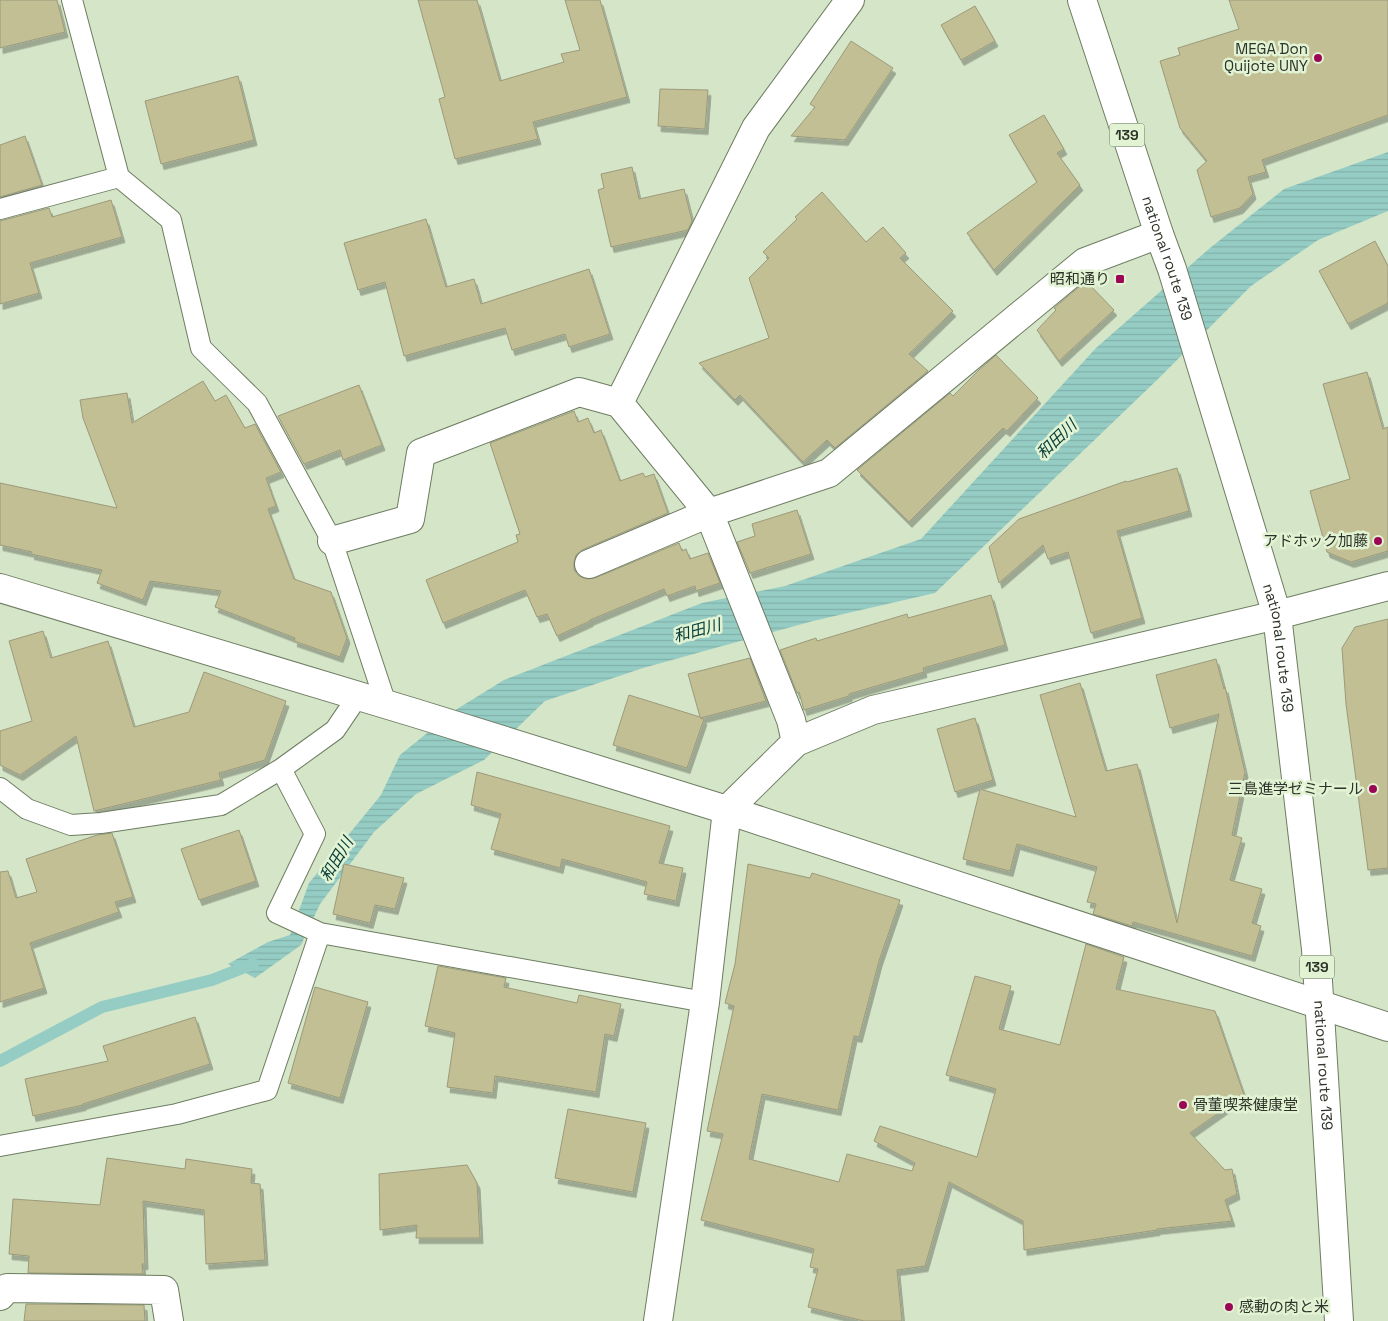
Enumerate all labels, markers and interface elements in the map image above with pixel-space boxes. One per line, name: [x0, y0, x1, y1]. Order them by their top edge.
place label: MEGA Don Quijote UNY: [1224, 39, 1308, 75]
marker: MEGA Don Quijote UNY: [1312, 52, 1324, 64]
road number: 139: [1110, 124, 1144, 146]
street label: national route 139: [1138, 193, 1197, 323]
place label: 昭和通り: [1050, 269, 1110, 288]
marker: 昭和通り: [1114, 273, 1126, 285]
water label: 和田川: [1032, 414, 1082, 464]
place label: アドホック加藤: [1263, 531, 1368, 550]
marker: アドホック加藤: [1372, 535, 1384, 547]
street label: national route 139: [1259, 581, 1298, 713]
water label: 和田川: [671, 614, 725, 647]
place label: 三島進学ゼミナール: [1228, 779, 1363, 798]
marker: 三島進学ゼミナール: [1367, 783, 1379, 795]
water label: 和田川: [315, 832, 359, 885]
road number: 139: [1300, 956, 1334, 979]
street label: national route 139: [1310, 1000, 1337, 1131]
place label: 骨董喫茶健康堂: [1193, 1095, 1298, 1114]
marker: 骨董喫茶健康堂: [1177, 1099, 1189, 1111]
place label: 感動の肉と米: [1239, 1297, 1329, 1316]
marker: 感動の肉と米: [1223, 1301, 1235, 1313]

